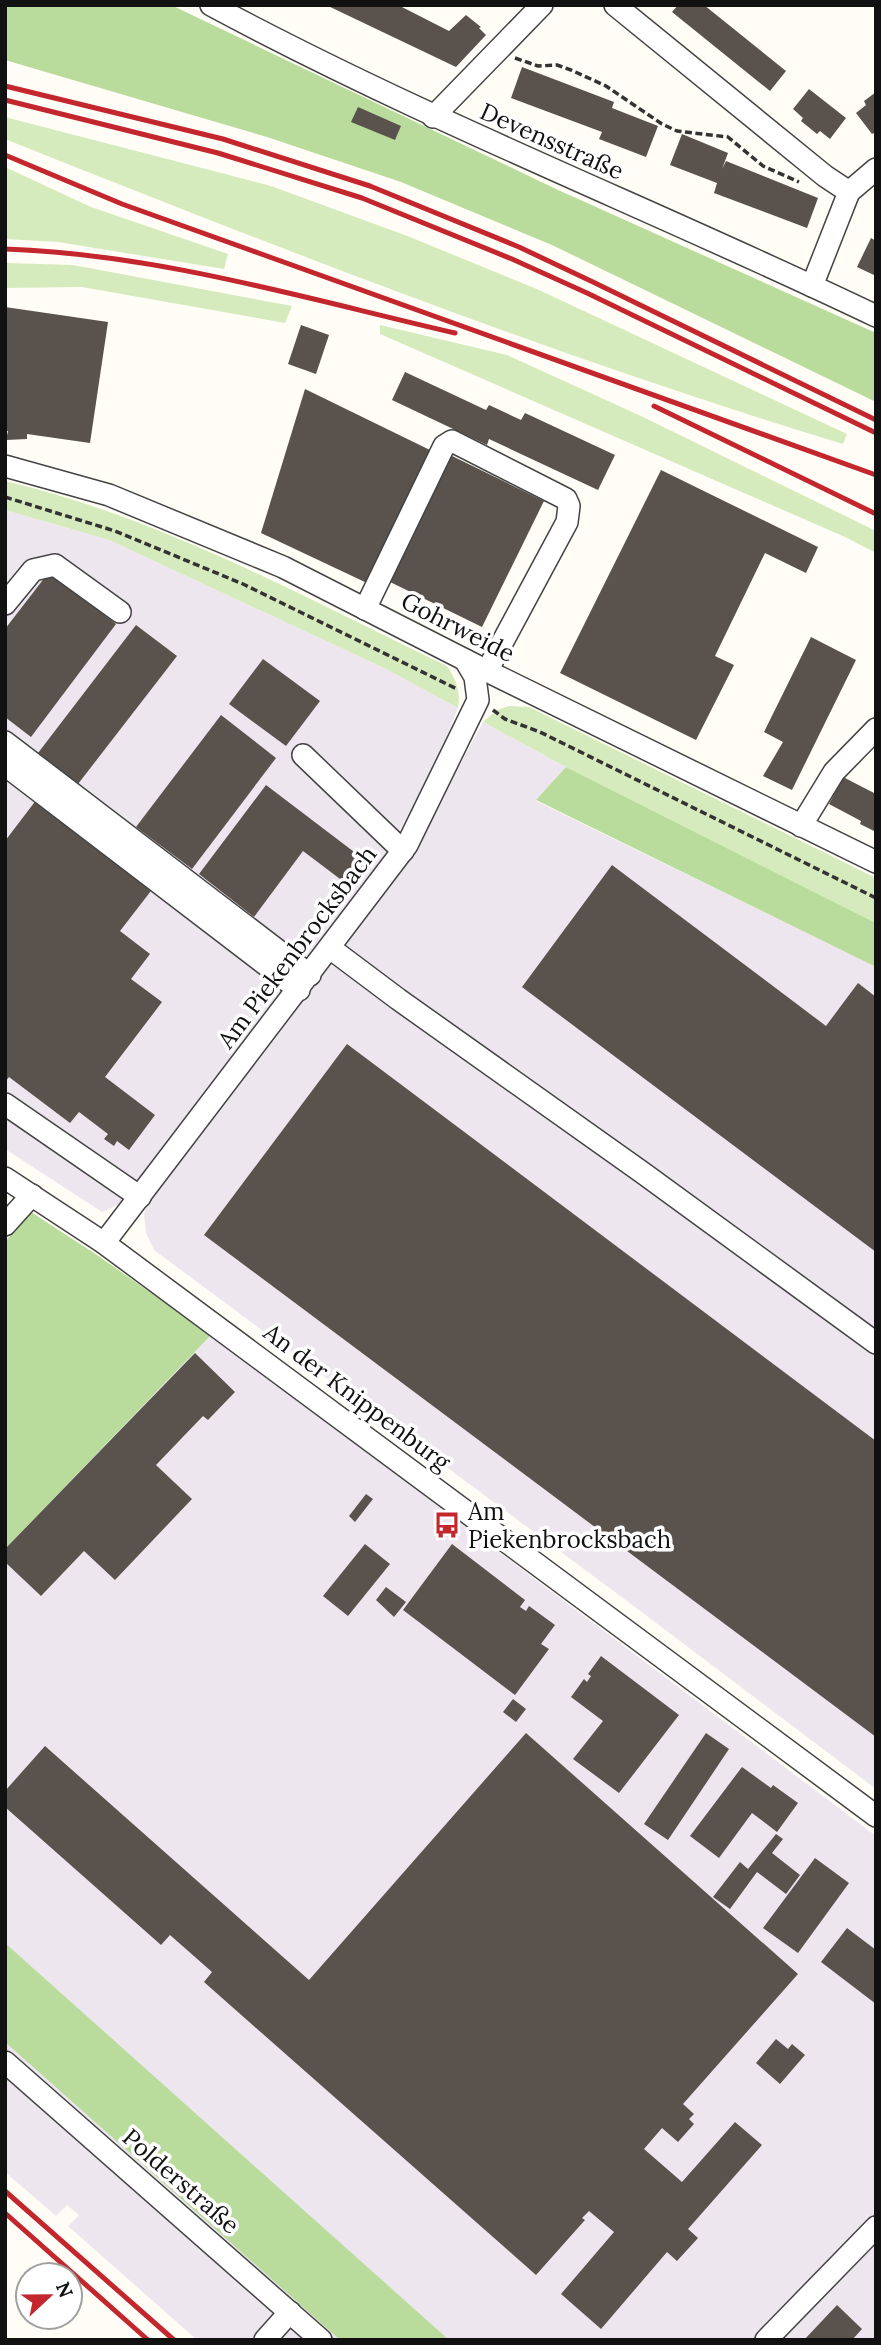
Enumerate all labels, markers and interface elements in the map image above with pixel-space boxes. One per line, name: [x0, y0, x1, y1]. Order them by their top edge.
street label: Devensstraße: [475, 96, 629, 186]
street label: Gohrweide: [396, 585, 520, 669]
street label: Am Piekenbrocksbach: [210, 839, 383, 1055]
street label: An der Knippenburg: [257, 1316, 457, 1478]
place label: Am Piekenbrocksbach: [467, 1496, 671, 1555]
bus stop icon: Am Piekenbrocksbach: [432, 1510, 462, 1540]
street label: Polderstraße: [116, 2122, 246, 2240]
north arrow: [14, 2261, 84, 2331]
text: N: [51, 2278, 79, 2301]

